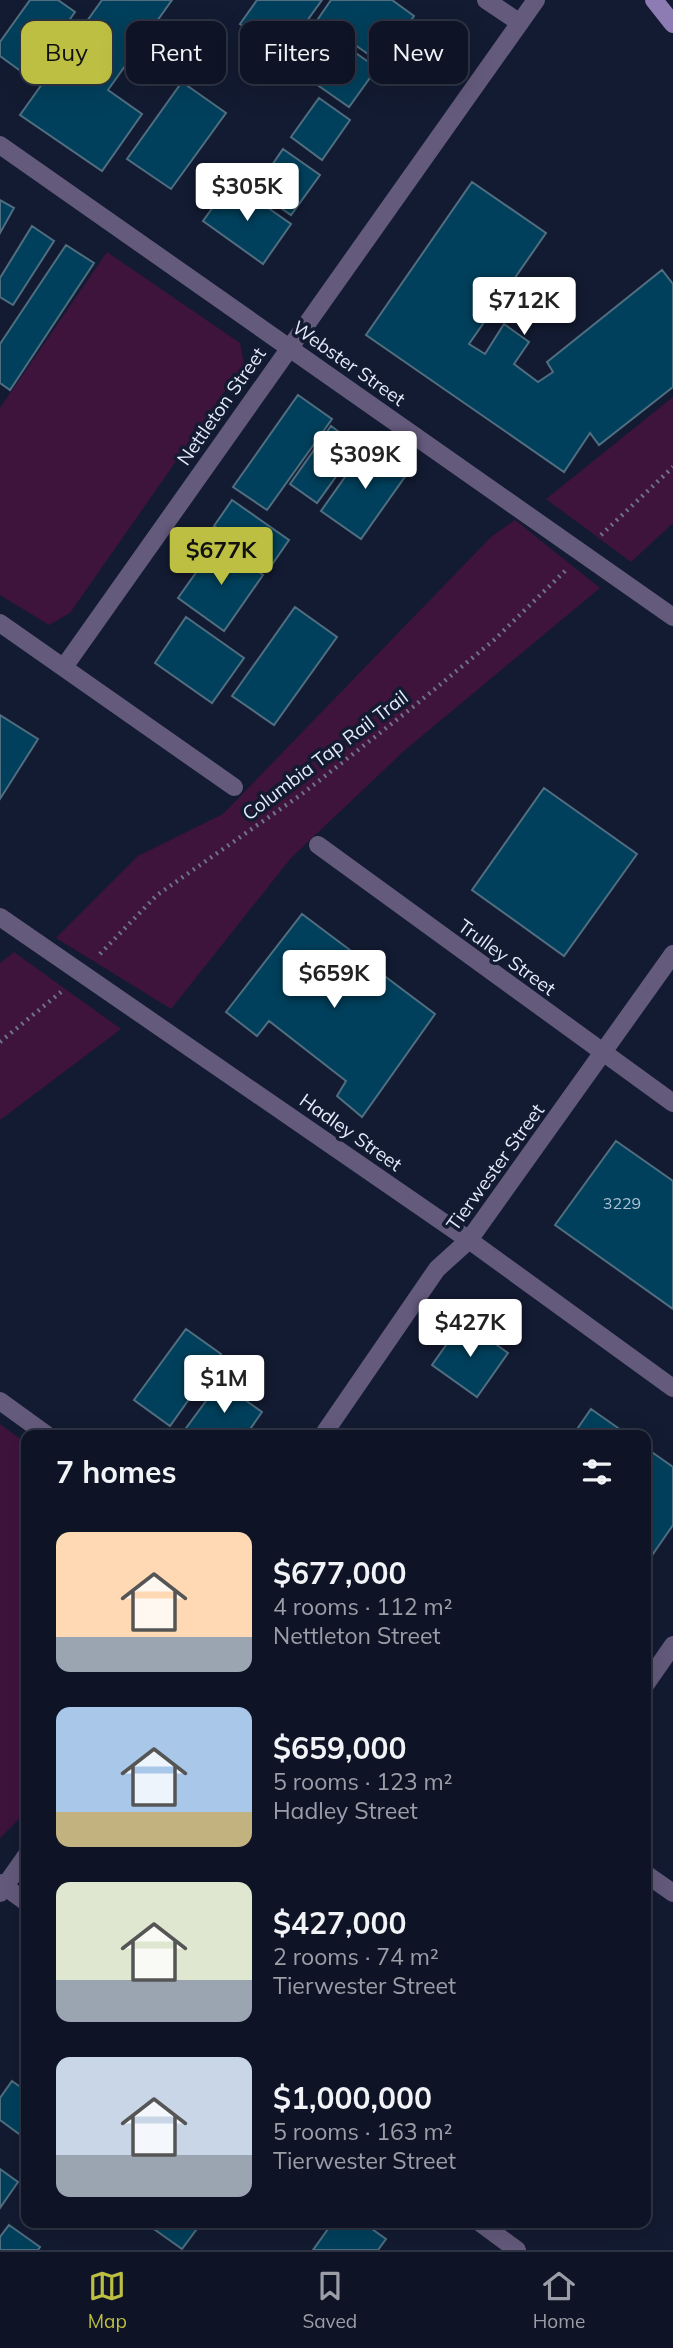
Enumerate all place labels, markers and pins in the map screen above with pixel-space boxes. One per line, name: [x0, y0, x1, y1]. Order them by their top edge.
pin: $305K: [198, 164, 296, 223]
pin: $712K: [475, 278, 573, 337]
pin: $309K: [316, 432, 414, 491]
pin: $677K: [172, 528, 270, 587]
pin: $659K: [285, 950, 383, 1010]
pin: $427K: [421, 1300, 519, 1359]
pin: $1M: [190, 1356, 258, 1415]

